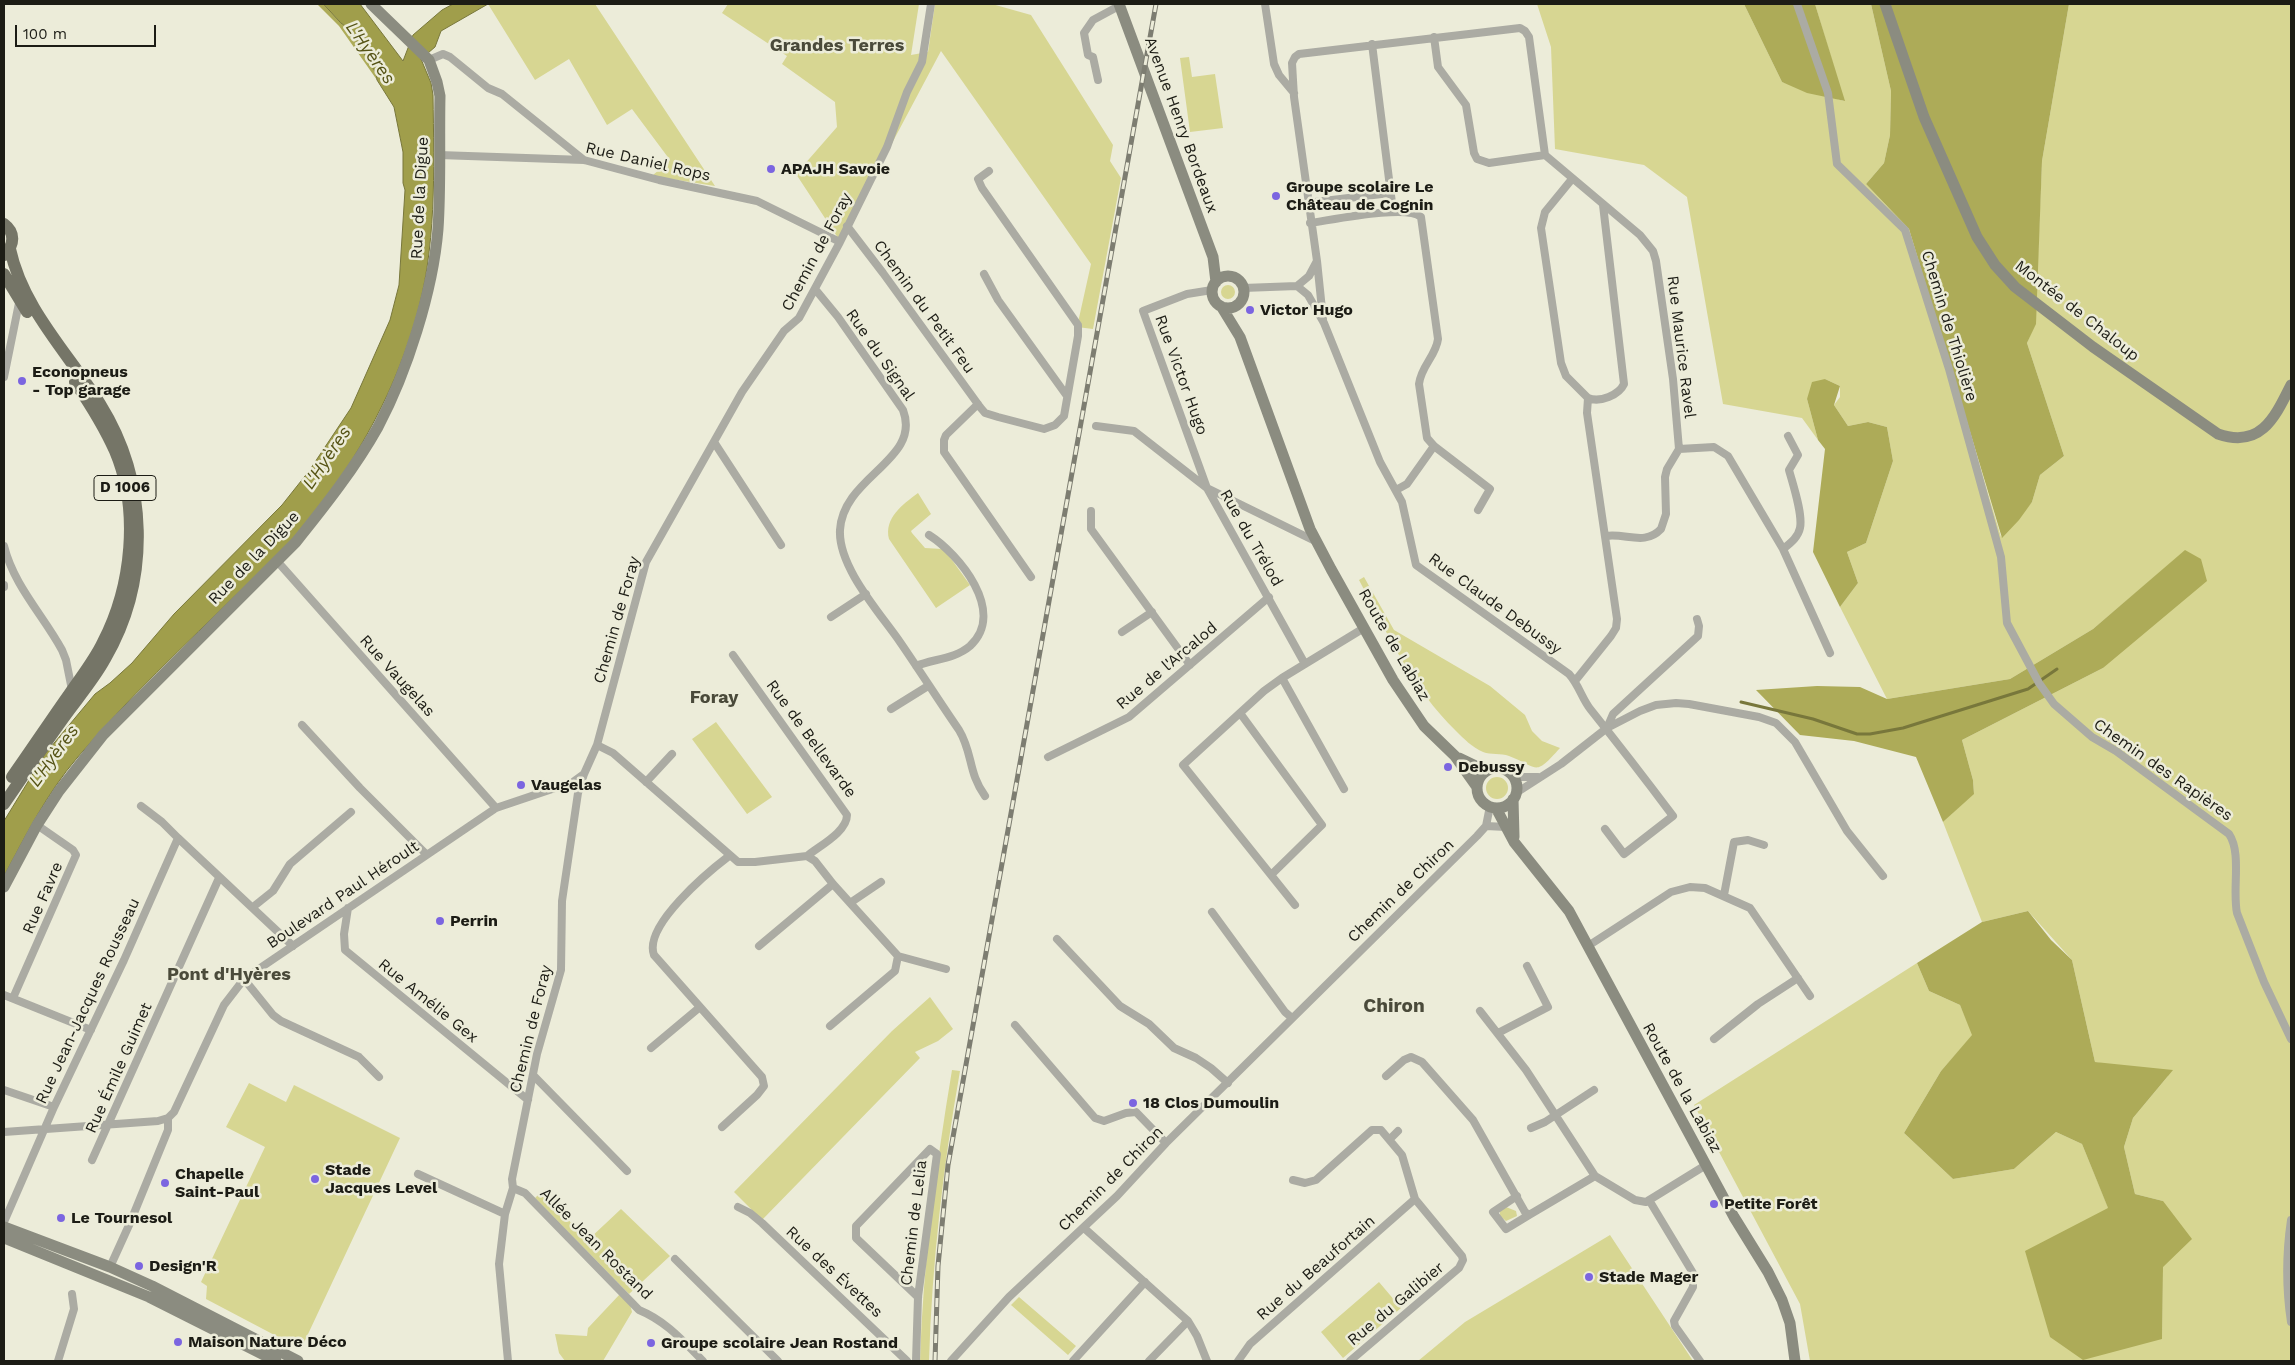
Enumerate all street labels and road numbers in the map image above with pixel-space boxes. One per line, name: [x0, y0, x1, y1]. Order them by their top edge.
street label: Avenue Henry Bordeaux: [1140, 34, 1222, 216]
street label: Rue de la Digue: [407, 136, 433, 260]
street label: Rue Daniel Rops: [584, 138, 712, 186]
street label: Chemin de Foray: [778, 190, 856, 314]
street label: Chemin du Petit Feu: [869, 237, 979, 377]
street label: Chemin de Thiolière: [1917, 248, 1981, 404]
street label: Montée de Chaloup: [2011, 256, 2143, 366]
street label: Rue Maurice Ravel: [1663, 274, 1699, 420]
street label: Rue du Signal: [841, 306, 919, 404]
street label: Rue Victor Hugo: [1150, 312, 1212, 438]
road number: D 1006: [94, 476, 156, 500]
street label: Rue du Trélod: [1215, 486, 1287, 590]
street label: Rue de la Digue: [205, 507, 303, 609]
street label: Rue Claude Debussy: [1425, 549, 1565, 659]
street label: Chemin de Foray: [590, 554, 644, 686]
street label: Route de Labiaz: [1354, 585, 1434, 705]
street label: Rue de l'Arcalod: [1113, 618, 1221, 714]
street label: Rue Vaugelas: [355, 631, 439, 721]
street label: Rue de Bellevarde: [762, 676, 860, 802]
street label: Chemin des Rapières: [2090, 715, 2236, 825]
street label: Chemin de Chiron: [1344, 835, 1458, 947]
street label: Boulevard Paul Héroult: [263, 837, 423, 953]
street label: Rue Favre: [19, 859, 67, 937]
street label: Rue Jean-Jacques Rousseau: [32, 895, 144, 1107]
street label: Rue Amélie Gex: [374, 955, 482, 1047]
street label: Chemin de Foray: [506, 963, 556, 1095]
street label: Rue Émile Guimet: [82, 1000, 156, 1136]
street label: Route de la Labiaz: [1638, 1020, 1726, 1156]
street label: Chemin de Chiron: [1054, 1122, 1168, 1236]
street label: Chemin de Lelia: [897, 1159, 931, 1287]
street label: Allée Jean Rostand: [536, 1184, 656, 1304]
street label: Rue du Beaufortain: [1253, 1211, 1379, 1325]
street label: Rue des Évettes: [782, 1222, 886, 1322]
street label: Rue du Galibier: [1344, 1258, 1448, 1350]

